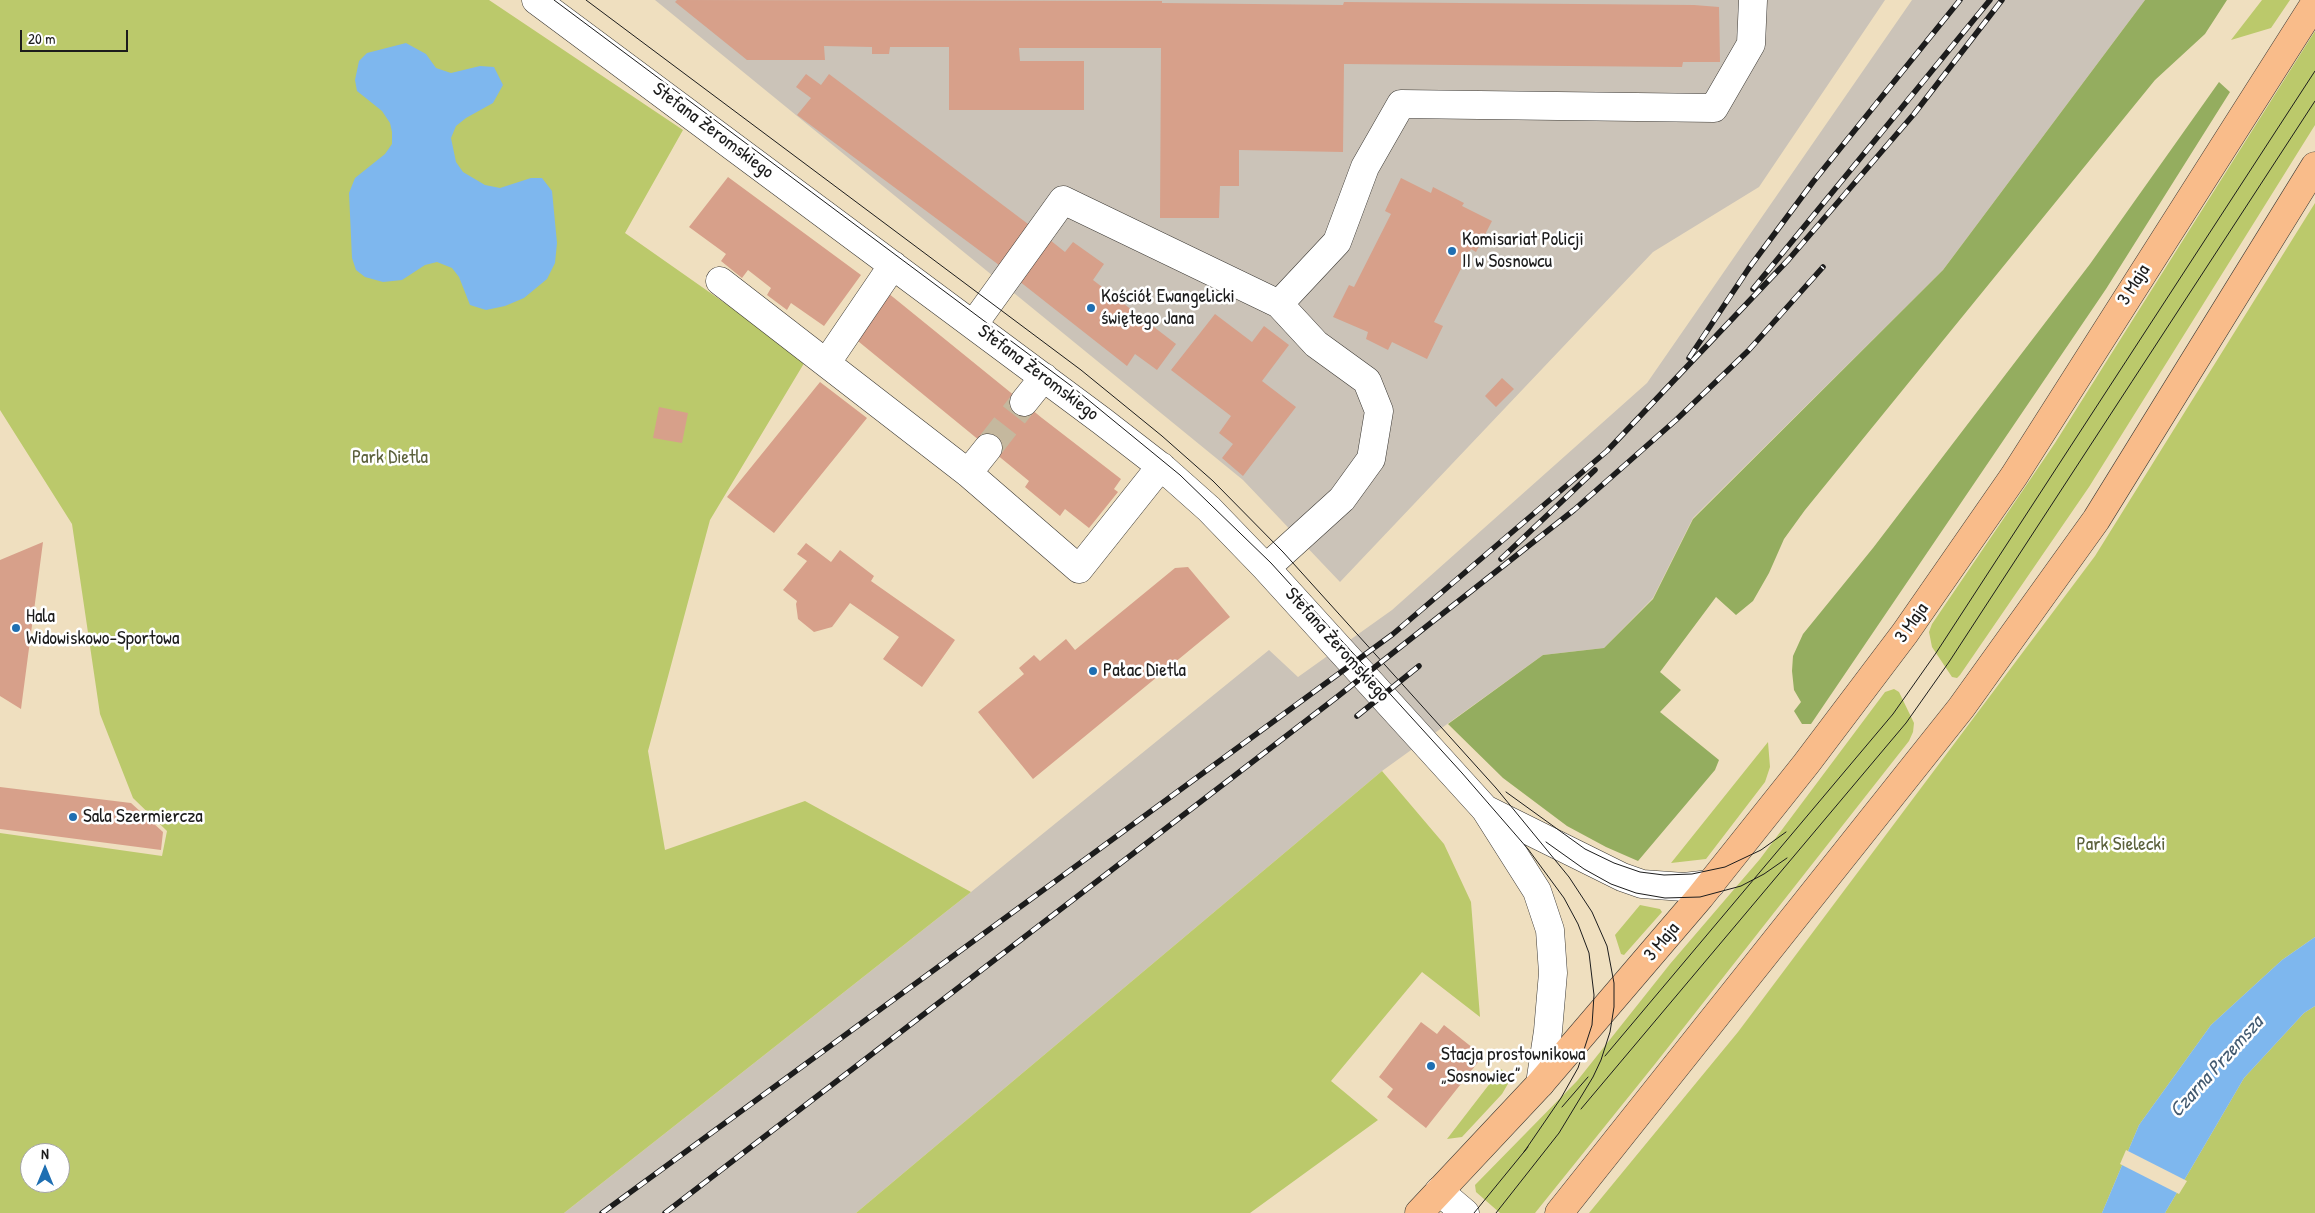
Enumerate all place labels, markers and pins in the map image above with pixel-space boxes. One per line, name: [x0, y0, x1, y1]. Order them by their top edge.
place label: Komisariat Policji II w Sosnowcu: [1462, 229, 1584, 273]
marker: Komisariat Policji II w Sosnowcu: [1446, 245, 1458, 257]
place label: Kościół Ewangelicki świętego Jana: [1101, 286, 1235, 330]
marker: Kościół Ewangelicki świętego Jana: [1085, 302, 1097, 314]
place label: Hala Widowiskowo-Sportowa: [26, 606, 179, 650]
marker: Hala Widowiskowo-Sportowa: [10, 622, 22, 634]
place label: Pałac Dietla: [1103, 660, 1186, 682]
marker: Pałac Dietla: [1087, 665, 1099, 677]
place label: Sala Szermiercza: [83, 806, 203, 828]
marker: Sala Szermiercza: [67, 811, 79, 823]
place label: Stacja prostownikowa „Sosnowiec”: [1441, 1044, 1585, 1088]
marker: Stacja prostownikowa „Sosnowiec”: [1425, 1060, 1437, 1072]

